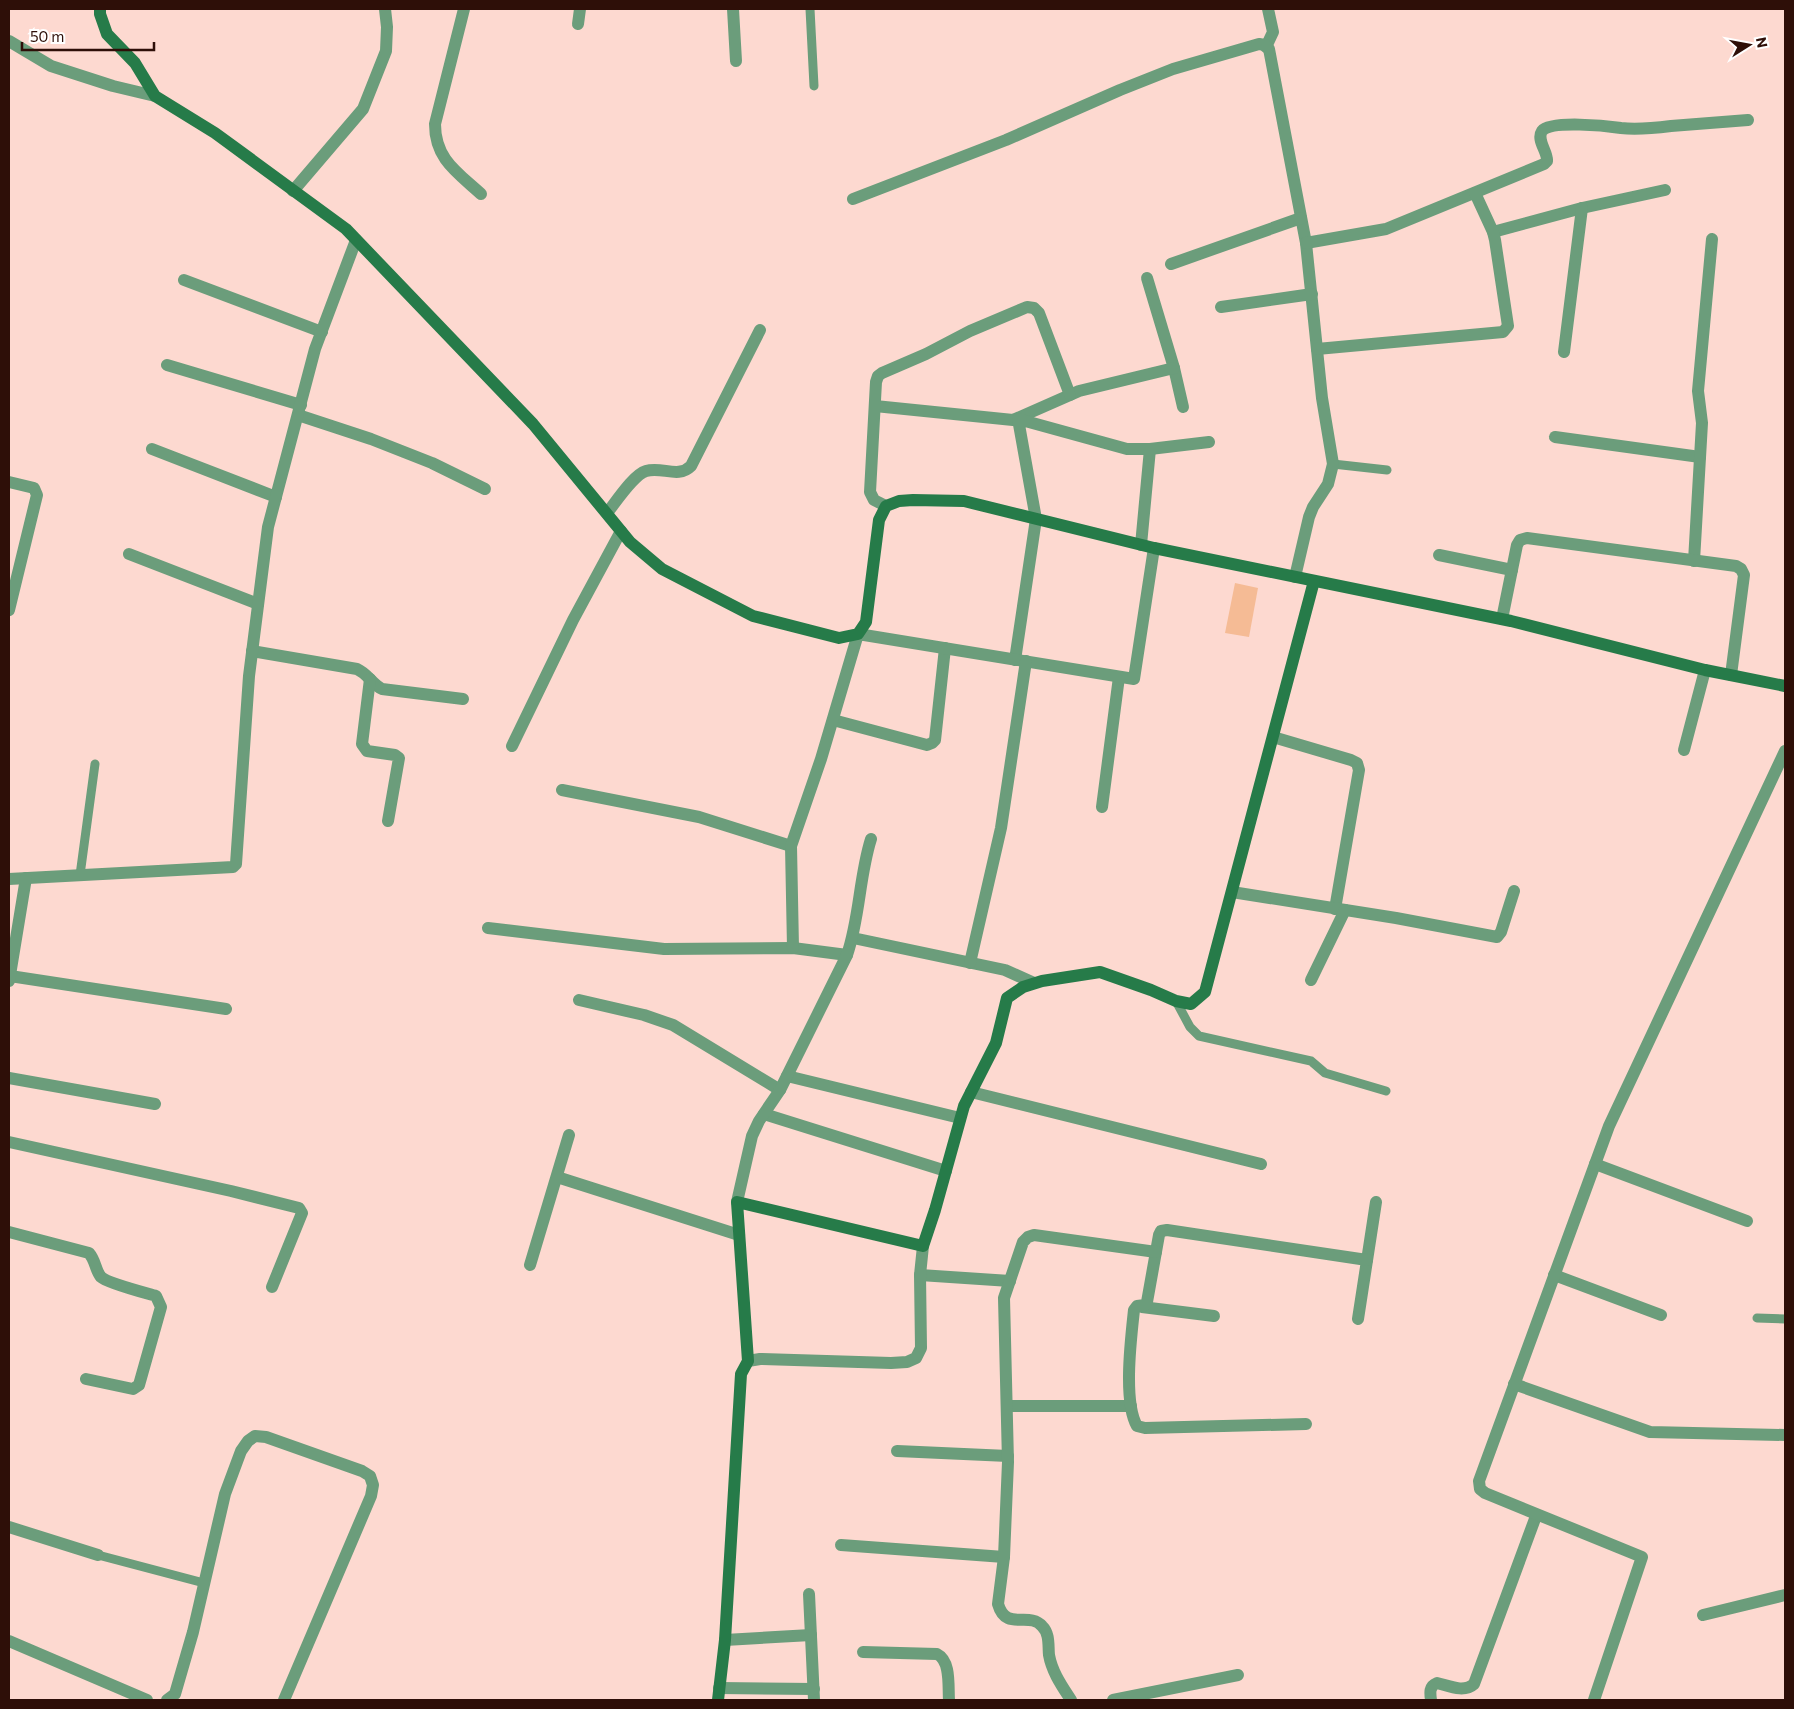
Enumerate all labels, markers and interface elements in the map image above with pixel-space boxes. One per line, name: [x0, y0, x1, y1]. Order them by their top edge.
scale bar: [22, 20, 155, 52]
north arrow: [1724, 20, 1774, 70]
text: 50 m: [30, 27, 64, 45]
text: N: [1753, 36, 1772, 49]

